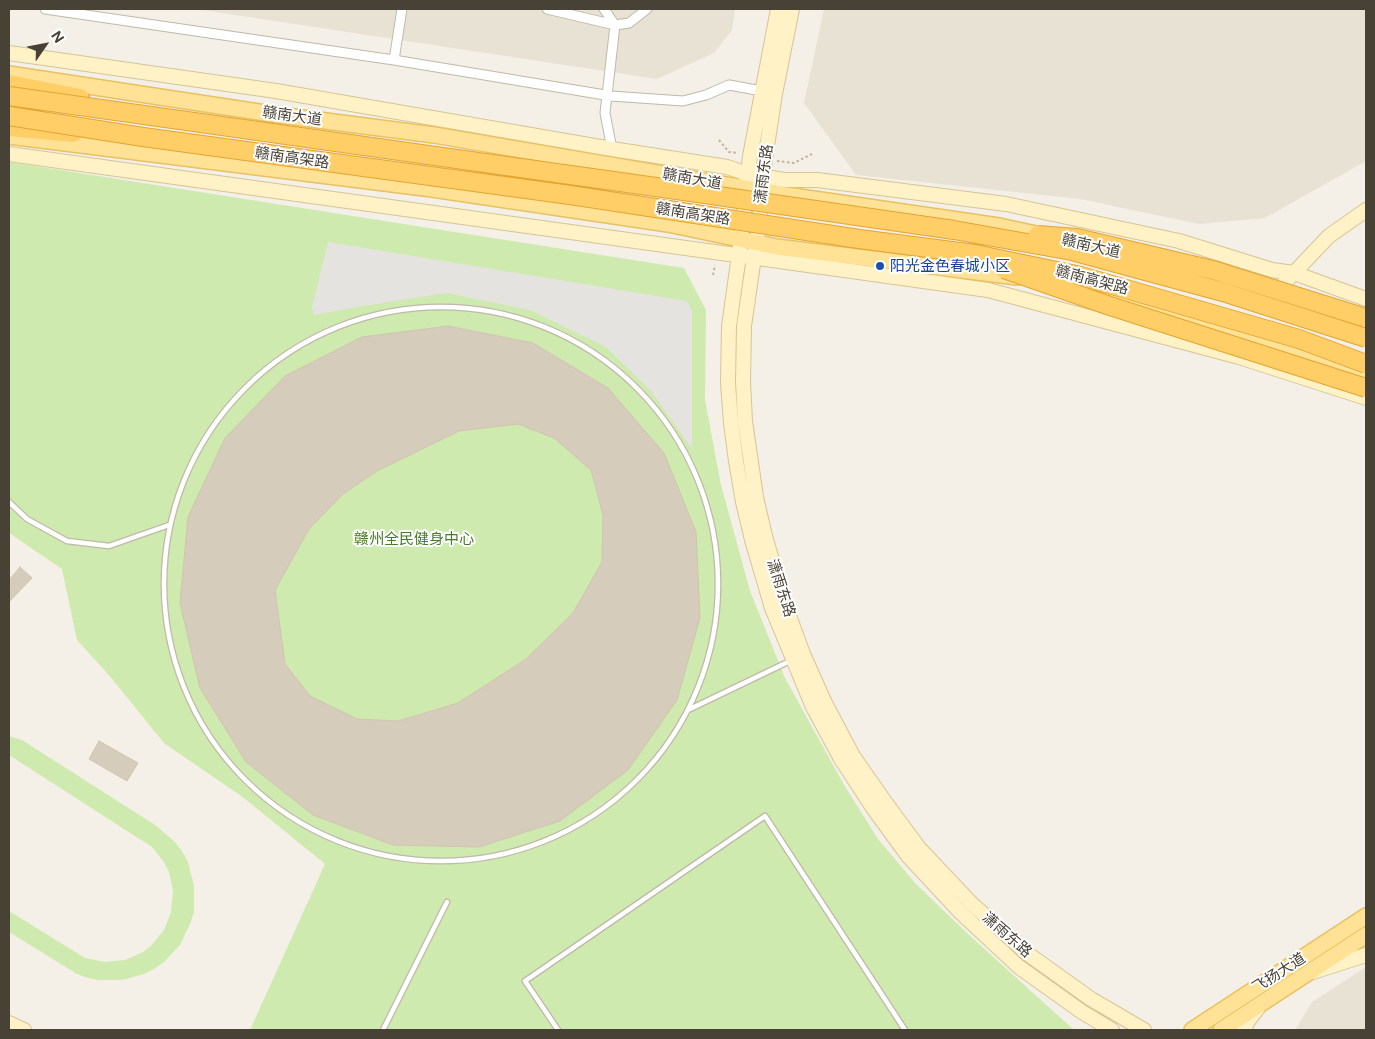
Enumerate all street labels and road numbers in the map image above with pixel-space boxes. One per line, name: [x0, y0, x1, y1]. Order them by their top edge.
street label: 赣南大道: [261, 103, 323, 129]
street label: 潇雨东路: [751, 143, 777, 205]
street label: 赣南高架路: [254, 144, 330, 172]
street label: 赣南大道: [661, 165, 723, 193]
street label: 赣南高架路: [655, 199, 731, 229]
street label: 赣南大道: [1060, 230, 1122, 262]
street label: 赣南高架路: [1053, 262, 1131, 298]
street label: 潇雨东路: [763, 557, 799, 619]
street label: 潇雨东路: [978, 909, 1036, 961]
street label: 飞扬大道: [1249, 949, 1309, 997]

